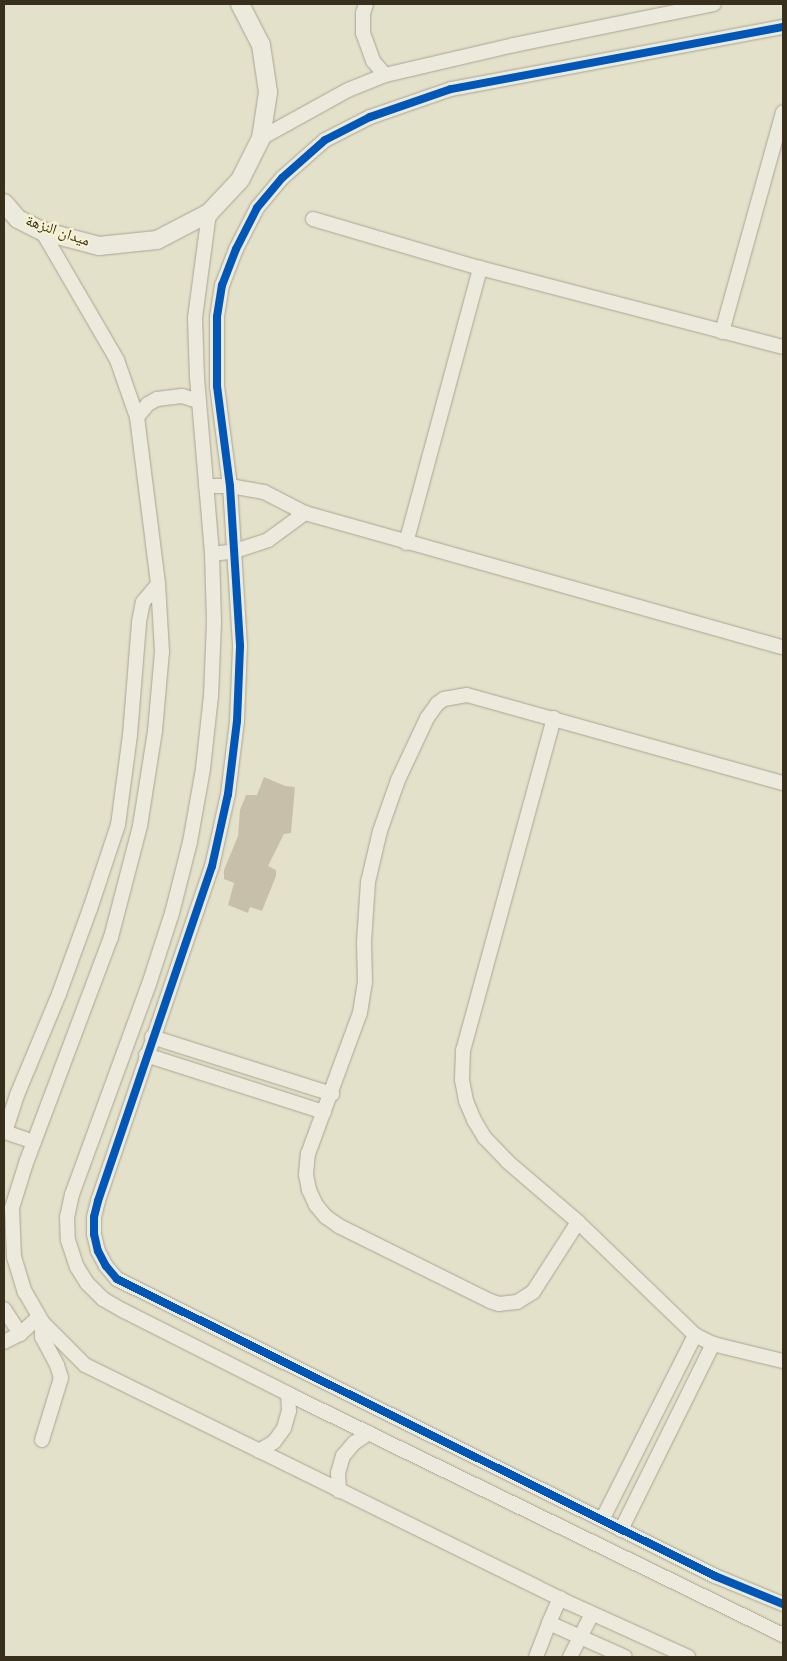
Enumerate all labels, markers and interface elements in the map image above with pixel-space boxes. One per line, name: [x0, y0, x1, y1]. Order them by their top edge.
street label: ميدان النزهة: [23, 214, 91, 252]

